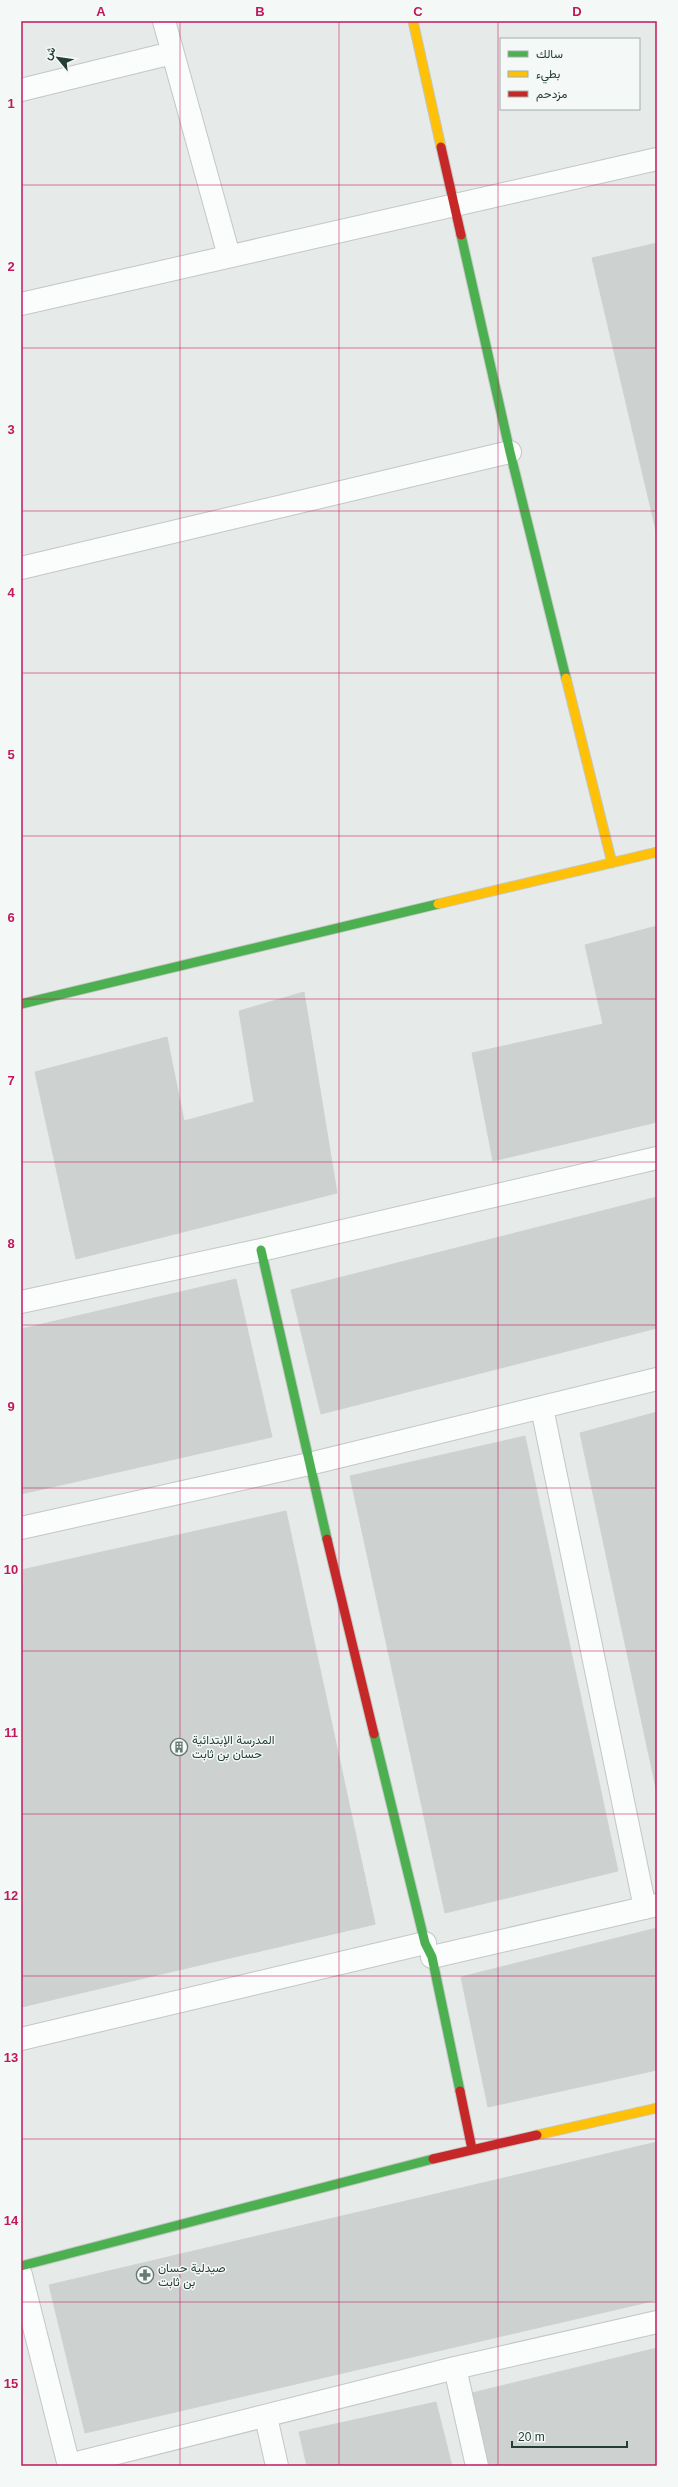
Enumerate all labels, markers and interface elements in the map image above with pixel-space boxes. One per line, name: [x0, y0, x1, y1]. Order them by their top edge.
text: A: [96, 4, 106, 19]
text: B: [255, 4, 265, 19]
text: C: [413, 4, 423, 19]
text: D: [572, 4, 582, 19]
north arrow: [38, 38, 78, 78]
legend: [500, 38, 640, 110]
text: ش: [41, 44, 59, 62]
text: سالك: [536, 47, 563, 61]
text: بطيء: [536, 67, 560, 84]
text: مزدحم: [536, 87, 567, 102]
text: 1: [7, 96, 15, 111]
text: 2: [7, 259, 15, 274]
text: 3: [7, 422, 15, 437]
text: 4: [7, 585, 15, 600]
text: 5: [7, 747, 15, 762]
text: 6: [7, 910, 15, 925]
text: 7: [7, 1073, 15, 1088]
text: 8: [7, 1236, 15, 1251]
text: 9: [7, 1399, 15, 1414]
text: 10: [4, 1562, 18, 1577]
text: 11: [4, 1725, 18, 1740]
place label: المدرسة الإبتدائية حسان بن ثابت: [192, 1733, 275, 1762]
building icon: المدرسة الإبتدائية حسان بن ثابت: [169, 1737, 189, 1757]
text: 12: [4, 1888, 18, 1903]
text: 13: [4, 2050, 18, 2065]
text: 14: [4, 2213, 19, 2228]
place label: صيدلية حسان بن ثابت: [158, 2261, 226, 2290]
pharmacy icon: صيدلية حسان بن ثابت: [135, 2265, 155, 2285]
text: 15: [4, 2376, 18, 2391]
scale bar: [512, 2423, 627, 2449]
text: 20 m: [518, 2430, 545, 2444]

